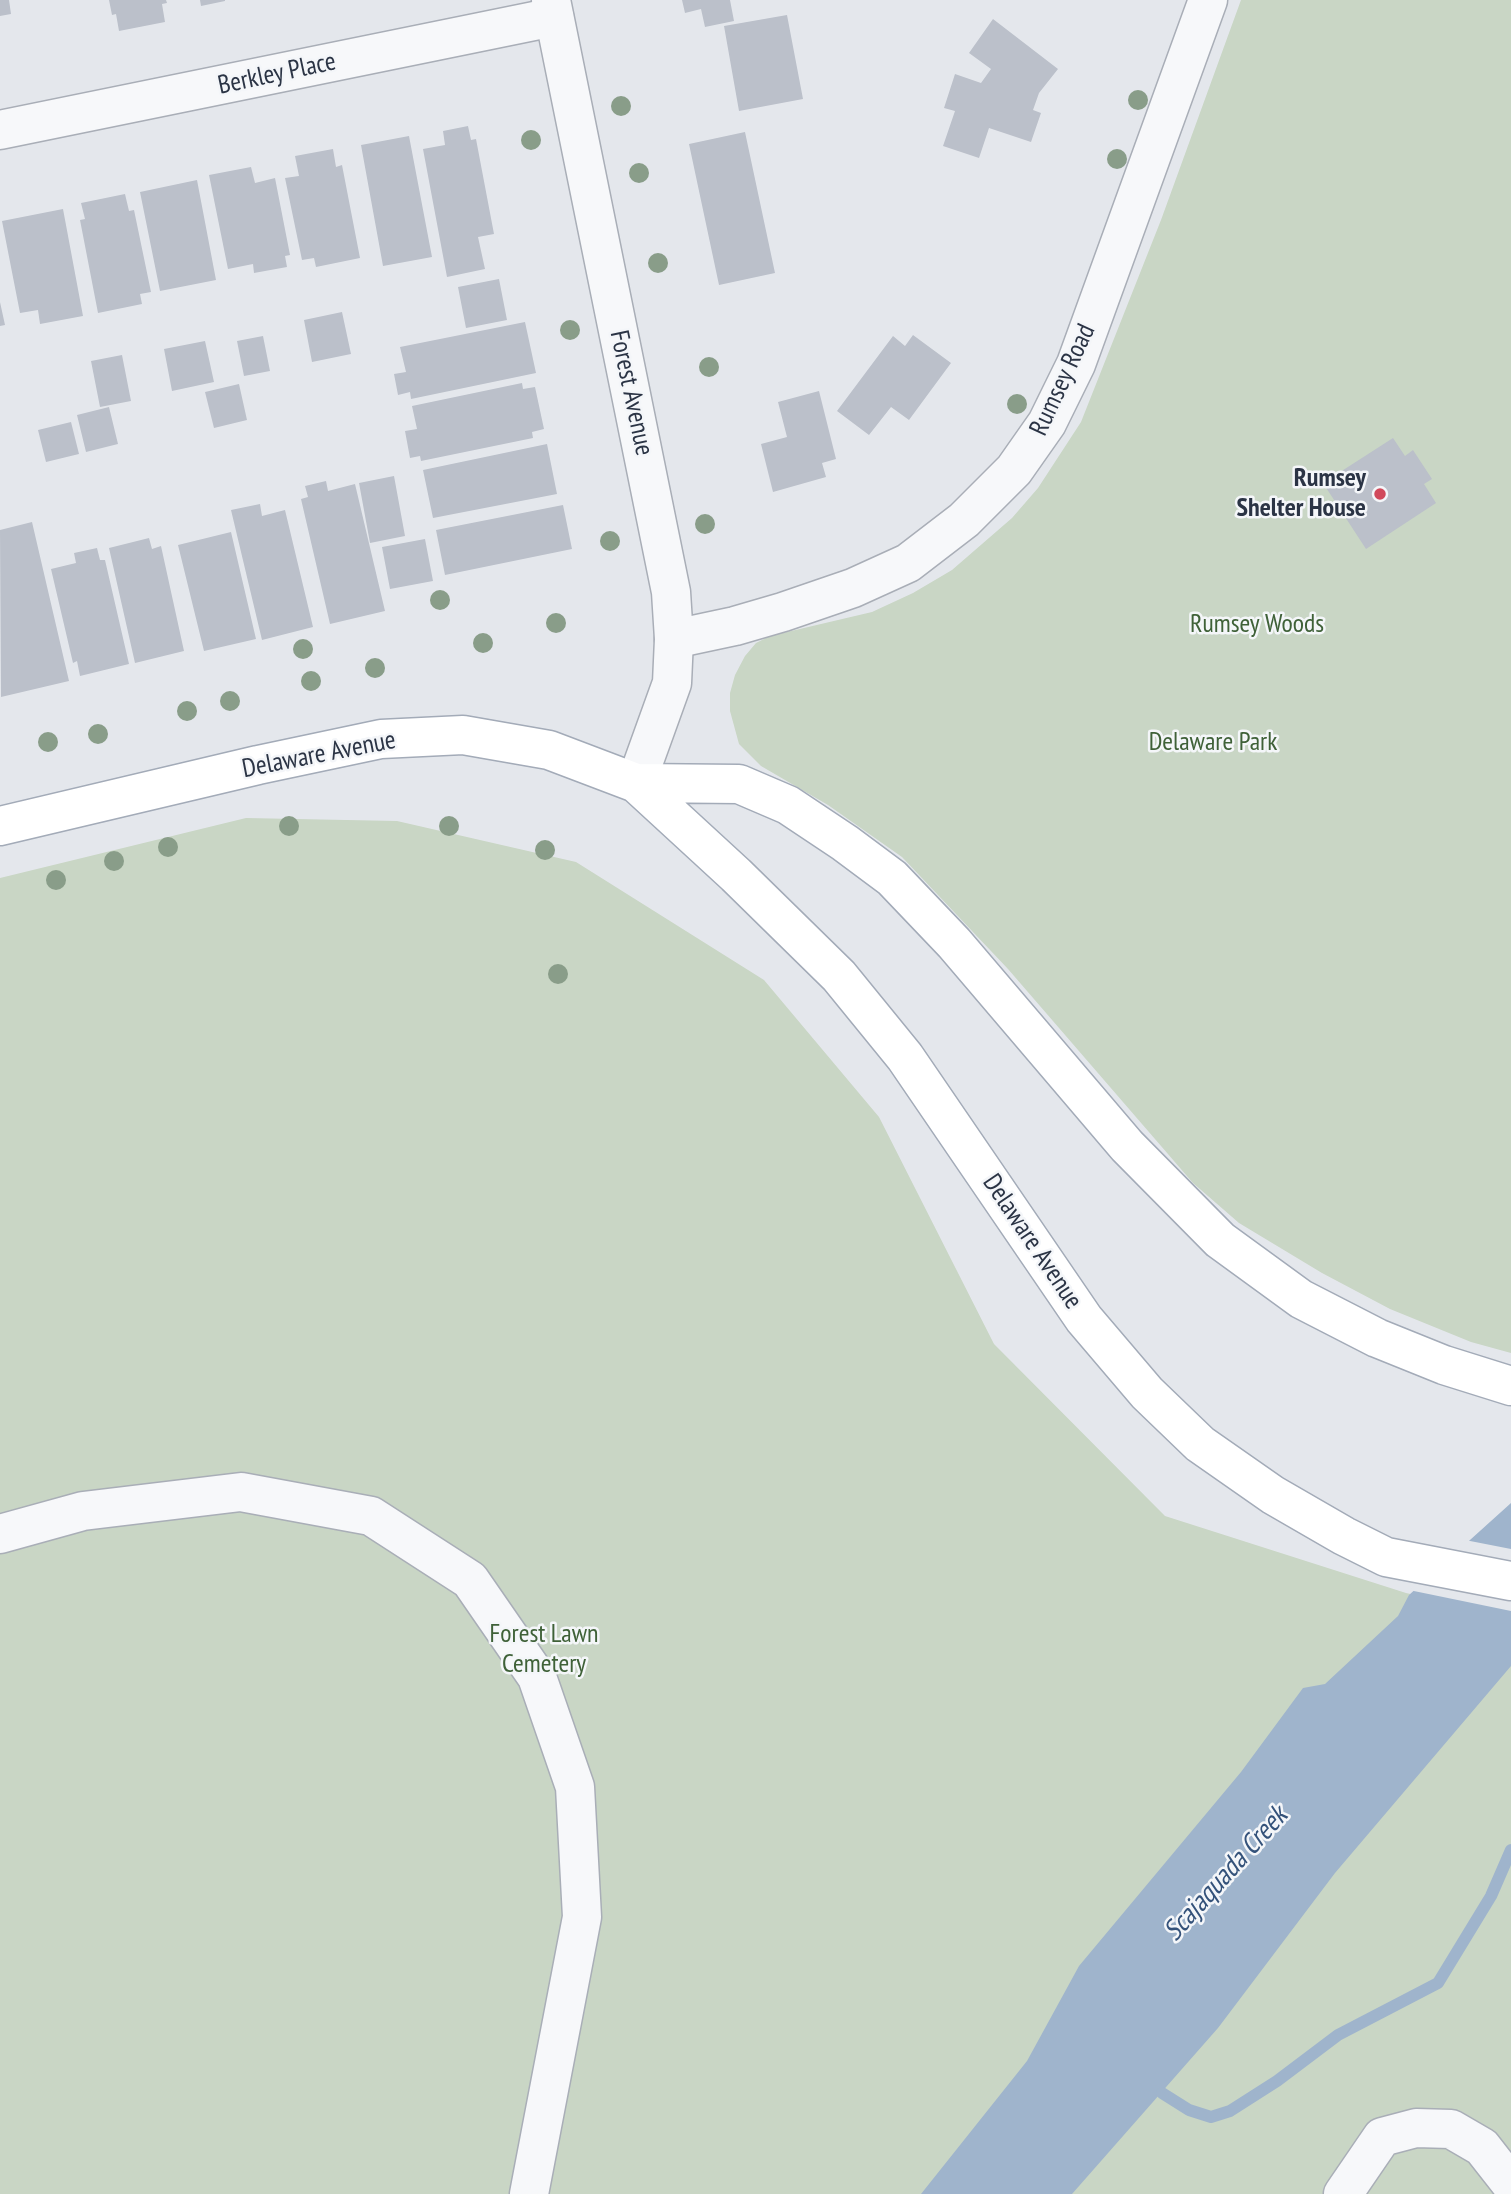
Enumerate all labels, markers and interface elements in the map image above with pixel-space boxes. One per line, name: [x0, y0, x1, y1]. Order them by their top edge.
street label: Berkley Place: [215, 46, 339, 102]
street label: Rumsey Road: [1024, 319, 1102, 441]
street label: Forest Avenue: [603, 328, 659, 458]
place label: Rumsey Shelter House: [1237, 463, 1366, 524]
marker: Rumsey Shelter House: [1372, 486, 1388, 502]
park label: Rumsey Woods: [1190, 609, 1324, 641]
street label: Delaware Avenue: [240, 725, 398, 785]
park label: Delaware Park: [1149, 727, 1277, 759]
street label: Delaware Avenue: [976, 1169, 1088, 1315]
park label: Forest Lawn Cemetery: [490, 1619, 598, 1680]
water label: Scajaquada Creek: [1157, 1800, 1295, 1948]

